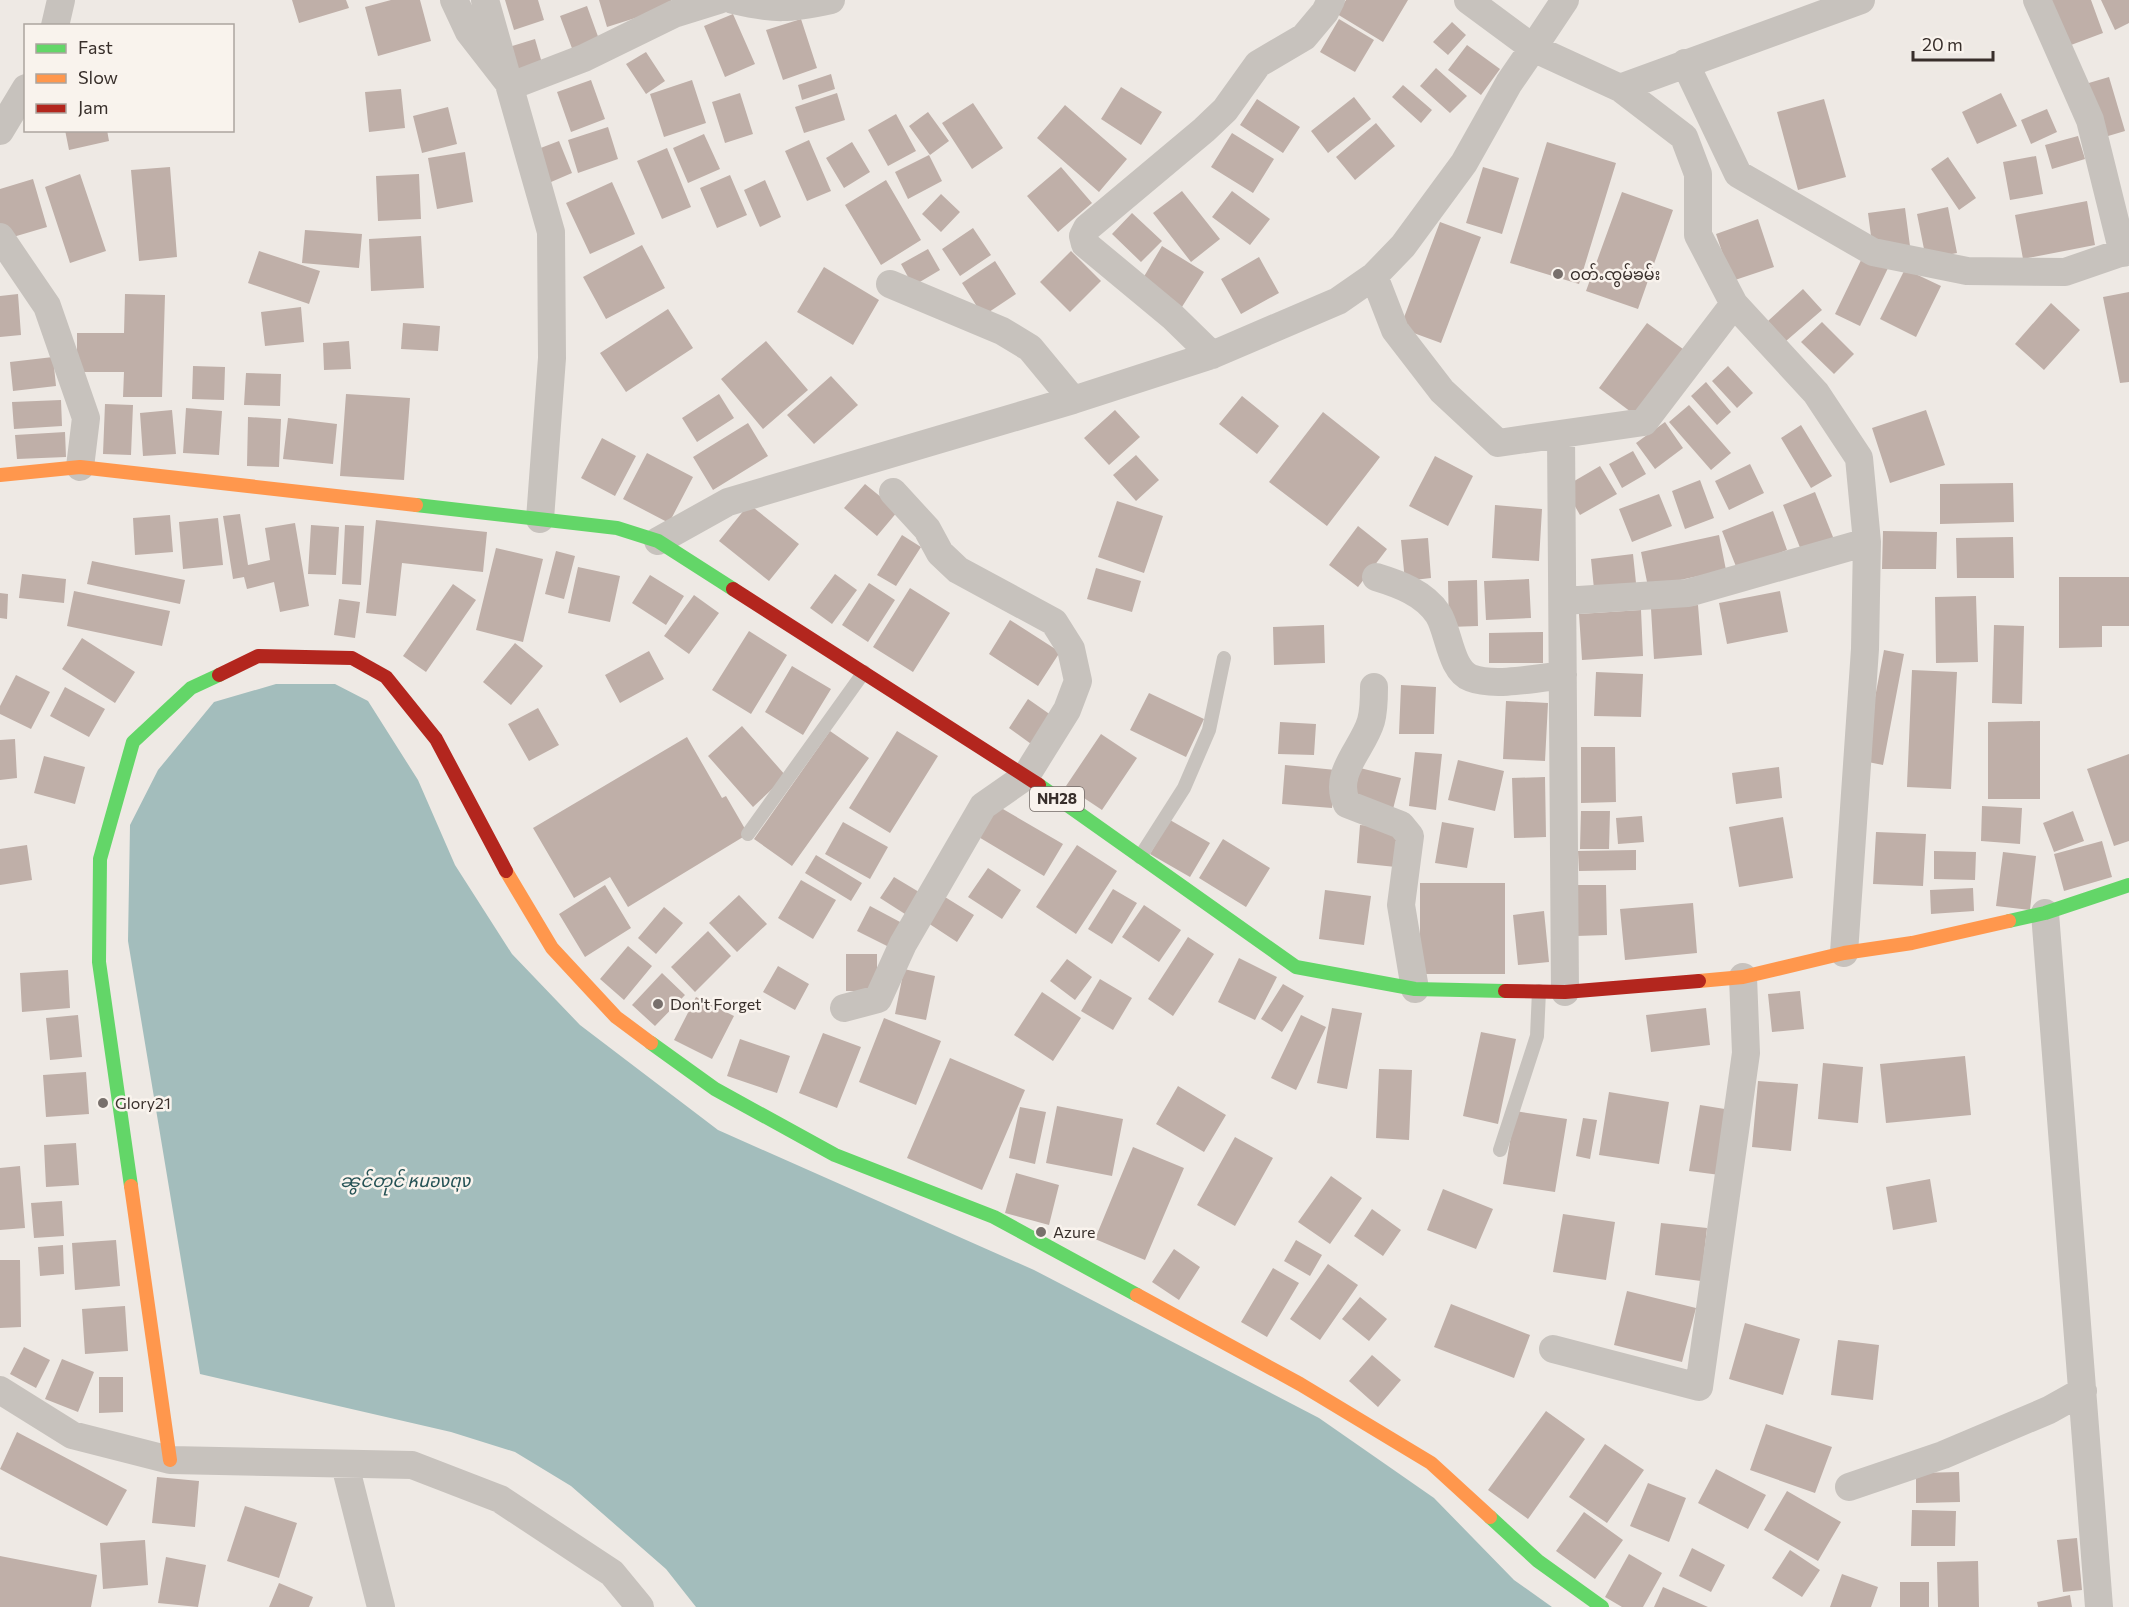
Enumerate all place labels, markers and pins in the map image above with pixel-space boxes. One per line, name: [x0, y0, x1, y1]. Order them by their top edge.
place label: ဝတ်ႉၸွမ်ၶမ်း: [1570, 263, 1660, 288]
marker: ဝတ်ႉၸွမ်ၶမ်း: [1551, 267, 1565, 281]
place label: Don't Forget: [670, 994, 762, 1013]
marker: Don't Forget: [651, 997, 665, 1011]
place label: Glory21: [115, 1093, 171, 1112]
marker: Glory21: [96, 1096, 110, 1110]
place label: Azure: [1053, 1222, 1095, 1241]
marker: Azure: [1034, 1225, 1048, 1239]

